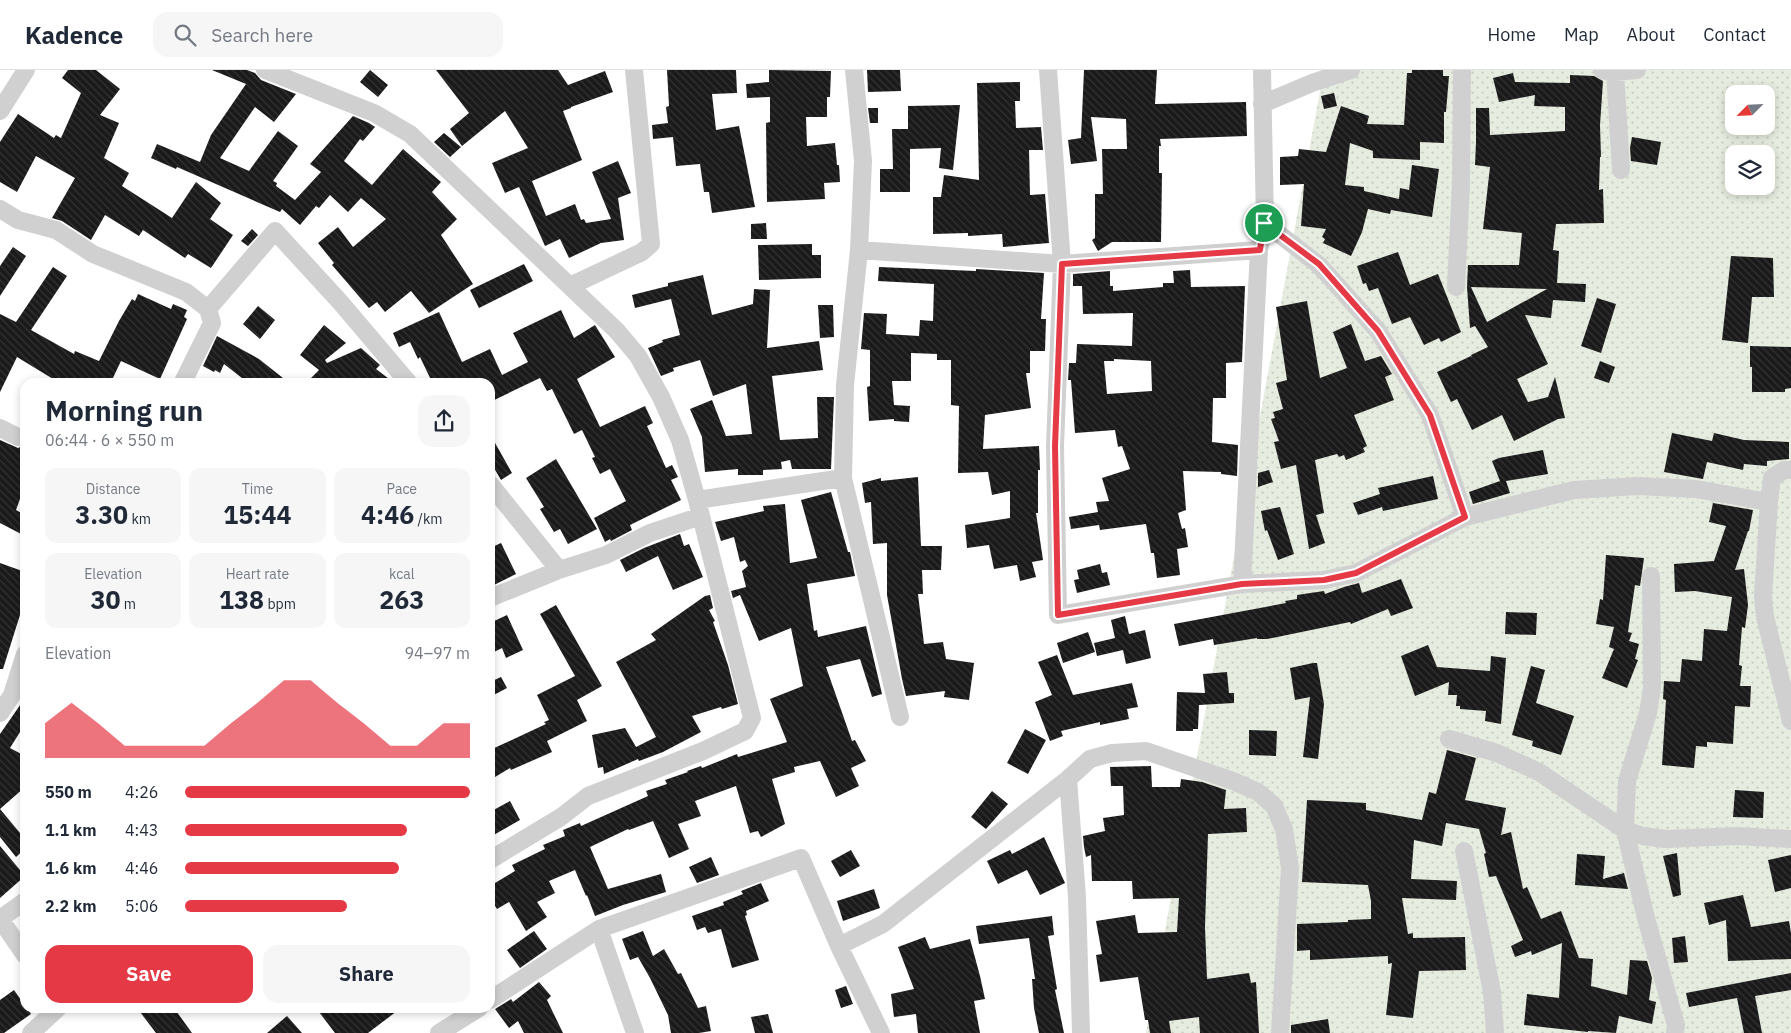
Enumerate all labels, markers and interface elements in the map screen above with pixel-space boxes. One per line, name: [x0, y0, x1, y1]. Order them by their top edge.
search box: [153, 12, 503, 57]
text: Kadence: [25, 19, 123, 51]
icon: search: [171, 21, 199, 49]
text: Search here: [211, 23, 313, 47]
text: Home: [1488, 23, 1536, 46]
text: Map: [1564, 23, 1599, 46]
text: About: [1627, 23, 1675, 46]
text: Contact: [1703, 23, 1766, 46]
north arrow: [1725, 85, 1775, 135]
map controls: [1725, 85, 1775, 195]
button: layers: [1725, 145, 1775, 195]
pin: [1243, 202, 1285, 244]
icon: arrive: [1250, 209, 1278, 237]
text: Morning run: [45, 392, 203, 429]
button: share: [418, 395, 470, 447]
text: 06:44 · 6 × 550 m: [45, 430, 174, 450]
text: Distance: [86, 480, 140, 498]
text: Time: [242, 480, 273, 498]
text: Pace: [387, 480, 417, 498]
text: 3.30: [75, 498, 128, 531]
text: 15:44: [223, 498, 292, 531]
text: 4:46: [361, 498, 414, 531]
text: km: [128, 510, 151, 528]
text: /km: [414, 510, 443, 528]
text: Elevation: [84, 565, 142, 583]
text: Heart rate: [226, 565, 289, 583]
text: kcal: [389, 565, 415, 583]
text: 30: [90, 583, 120, 616]
text: 138: [219, 583, 264, 616]
text: 263: [379, 583, 424, 616]
text: m: [120, 595, 136, 613]
text: bpm: [264, 595, 296, 613]
text: Elevation: [45, 643, 111, 663]
text: 94–97 m: [404, 643, 470, 663]
text: 550 m: [45, 782, 92, 802]
text: 4:26: [125, 782, 158, 802]
text: 1.1 km: [45, 820, 96, 840]
text: 4:43: [125, 820, 158, 840]
text: 1.6 km: [45, 858, 96, 878]
text: 4:46: [125, 858, 158, 878]
text: 2.2 km: [45, 896, 96, 916]
text: 5:06: [125, 896, 158, 916]
button: Save: [45, 945, 253, 1003]
button: Share: [263, 945, 470, 1003]

